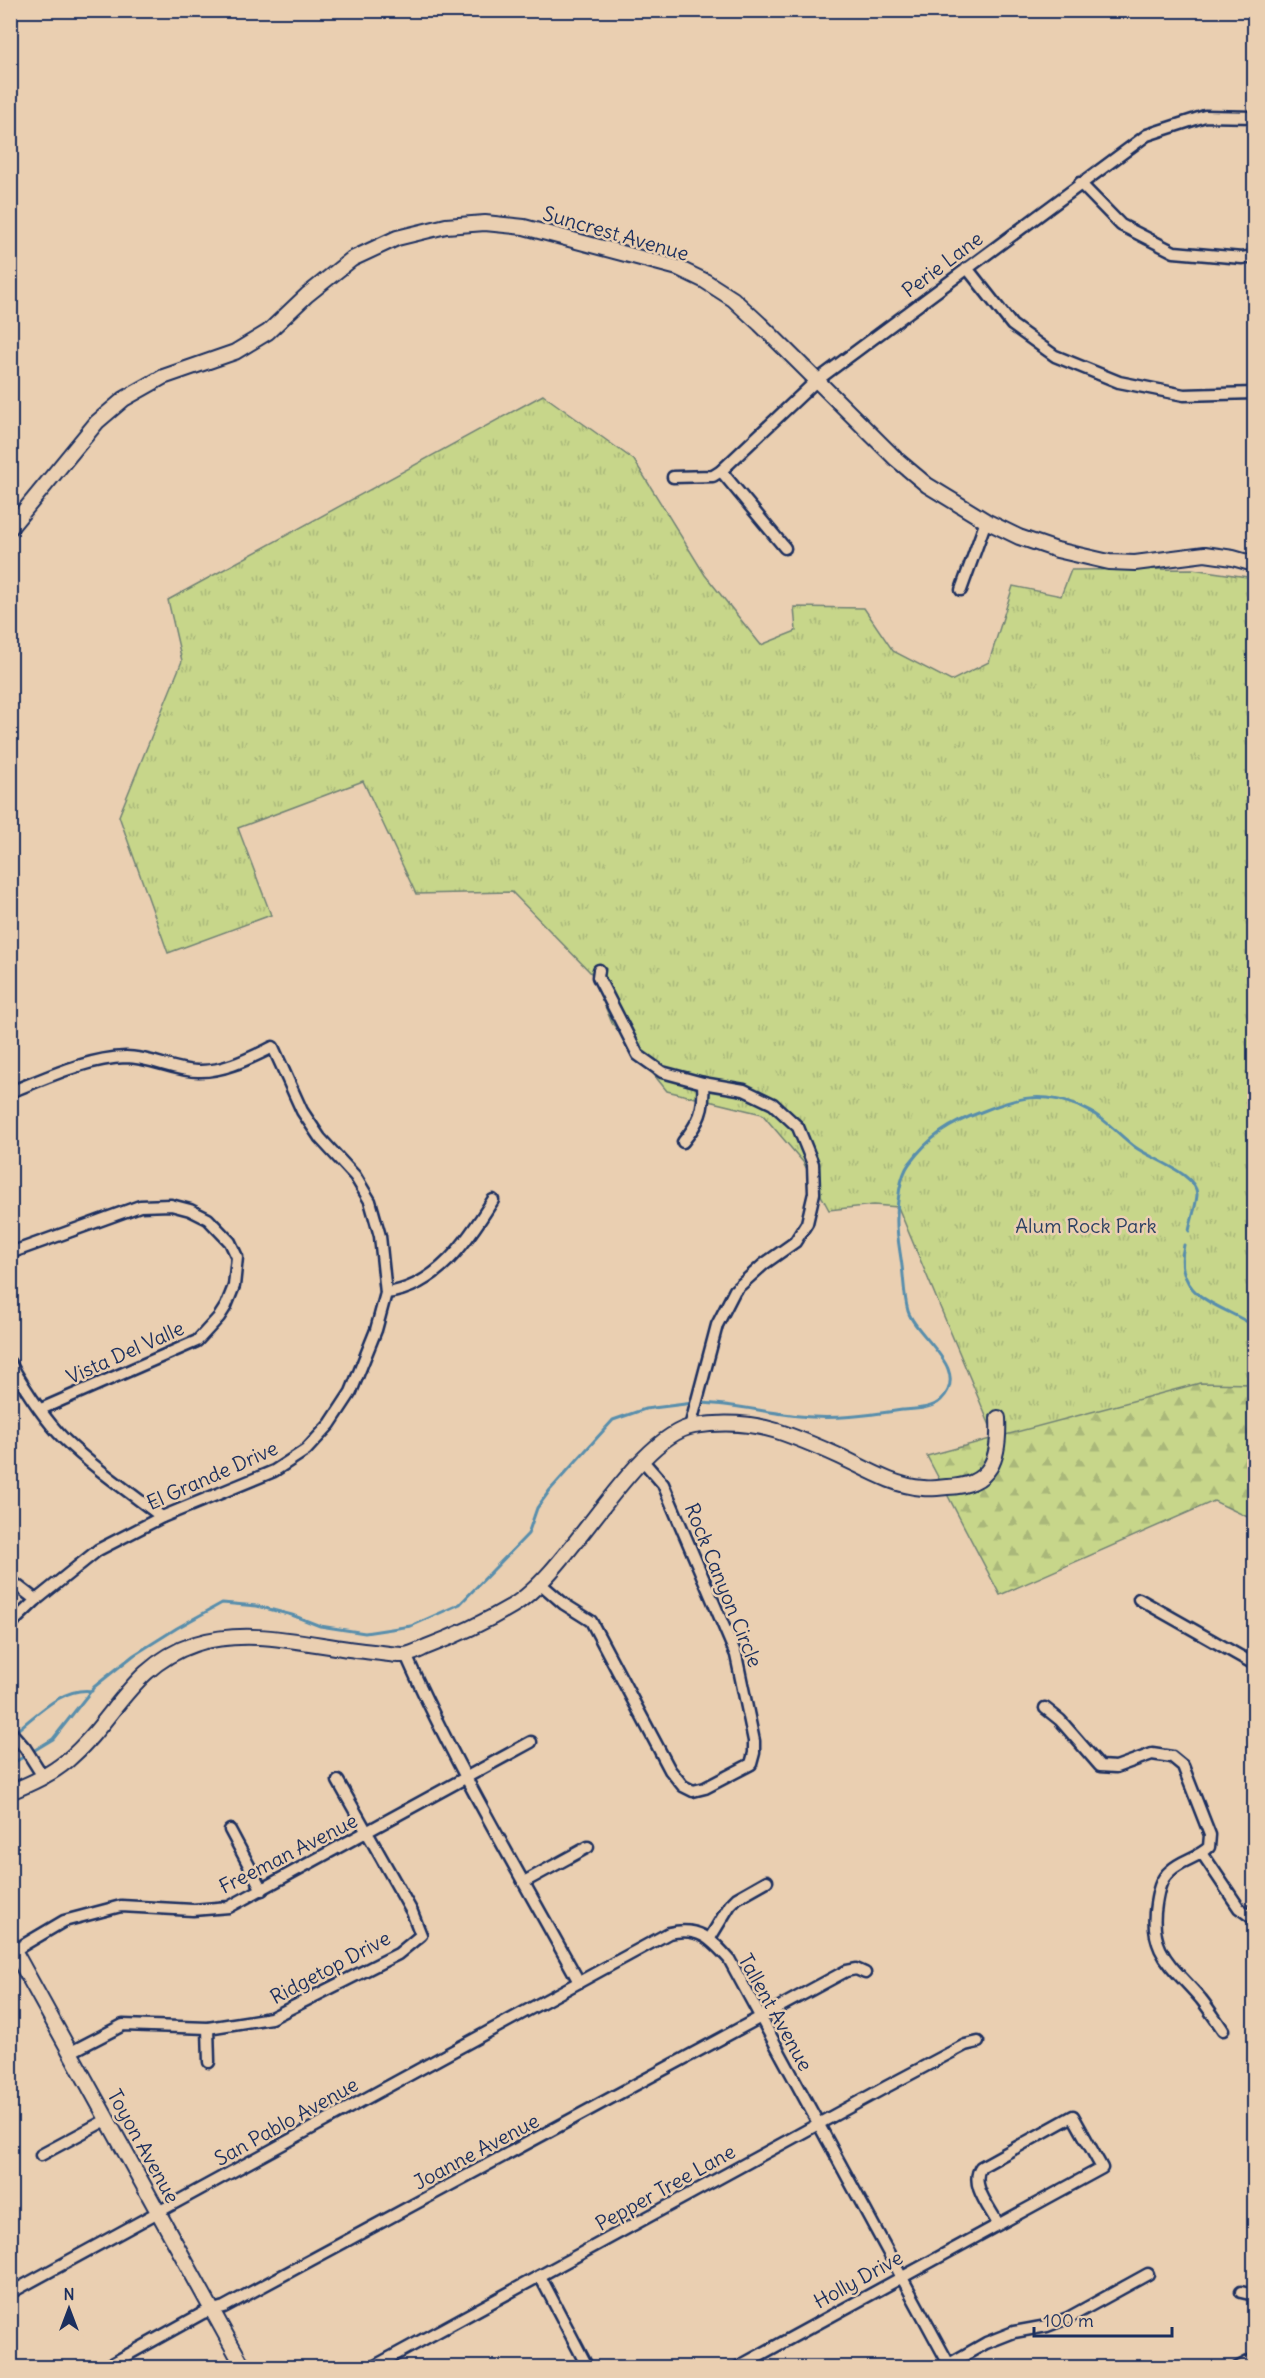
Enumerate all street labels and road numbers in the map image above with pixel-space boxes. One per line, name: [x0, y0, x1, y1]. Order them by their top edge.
street label: Suncrest Avenue: [540, 200, 692, 266]
street label: Perie Lane: [897, 226, 987, 302]
street label: Vista Del Valle: [62, 1315, 188, 1389]
street label: El Grande Drive: [143, 1435, 281, 1515]
street label: Rock Canyon Circle: [680, 1499, 768, 1671]
street label: Freeman Avenue: [215, 1807, 361, 1899]
street label: Ridgetop Drive: [266, 1925, 394, 2009]
street label: Tallent Avenue: [733, 1949, 819, 2075]
street label: San Pablo Avenue: [210, 2071, 362, 2171]
street label: Toyon Avenue: [102, 2085, 186, 2207]
street label: Joanne Avenue: [409, 2107, 543, 2195]
street label: Pepper Tree Lane: [591, 2138, 739, 2236]
street label: Holly Drive: [809, 2244, 907, 2314]

